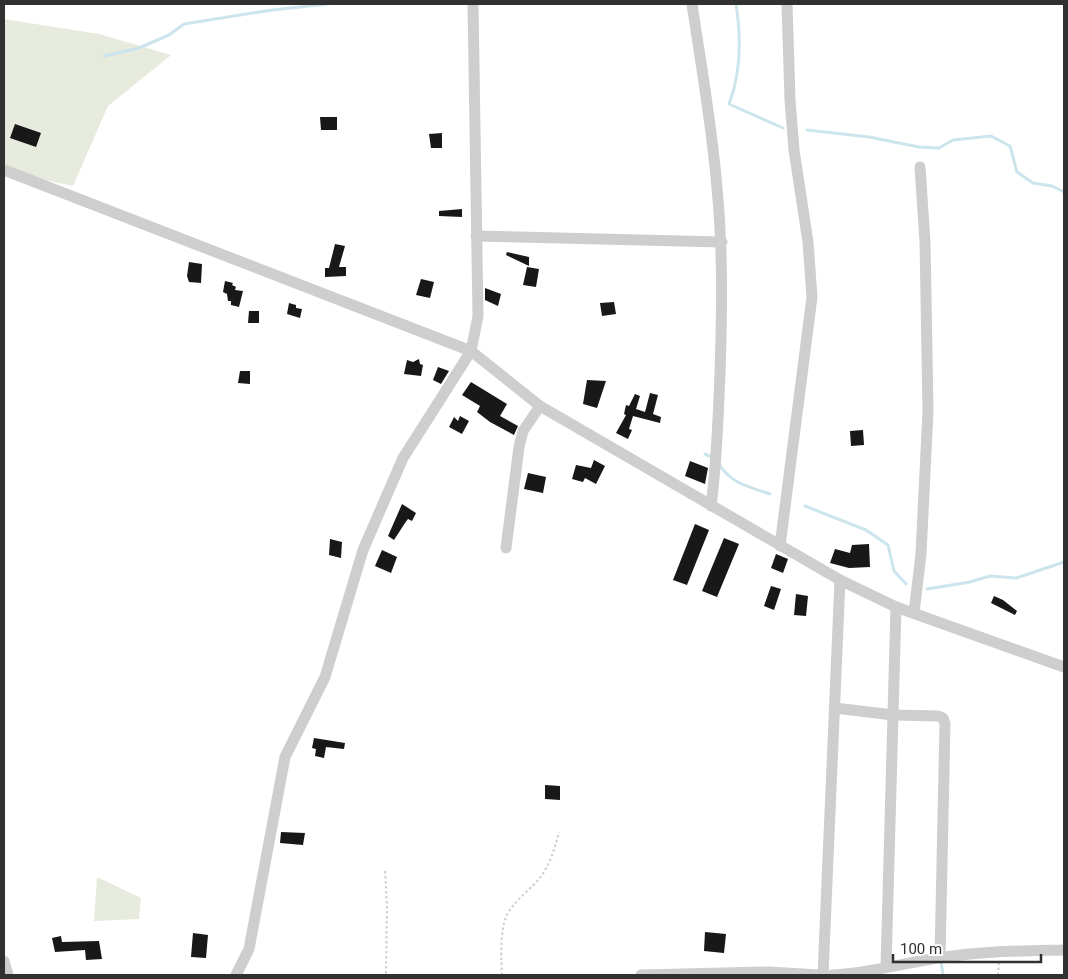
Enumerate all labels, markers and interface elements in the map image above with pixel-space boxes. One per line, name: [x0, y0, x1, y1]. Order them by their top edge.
scale bar: [893, 932, 1040, 964]
text: 100 m: [900, 940, 942, 958]

